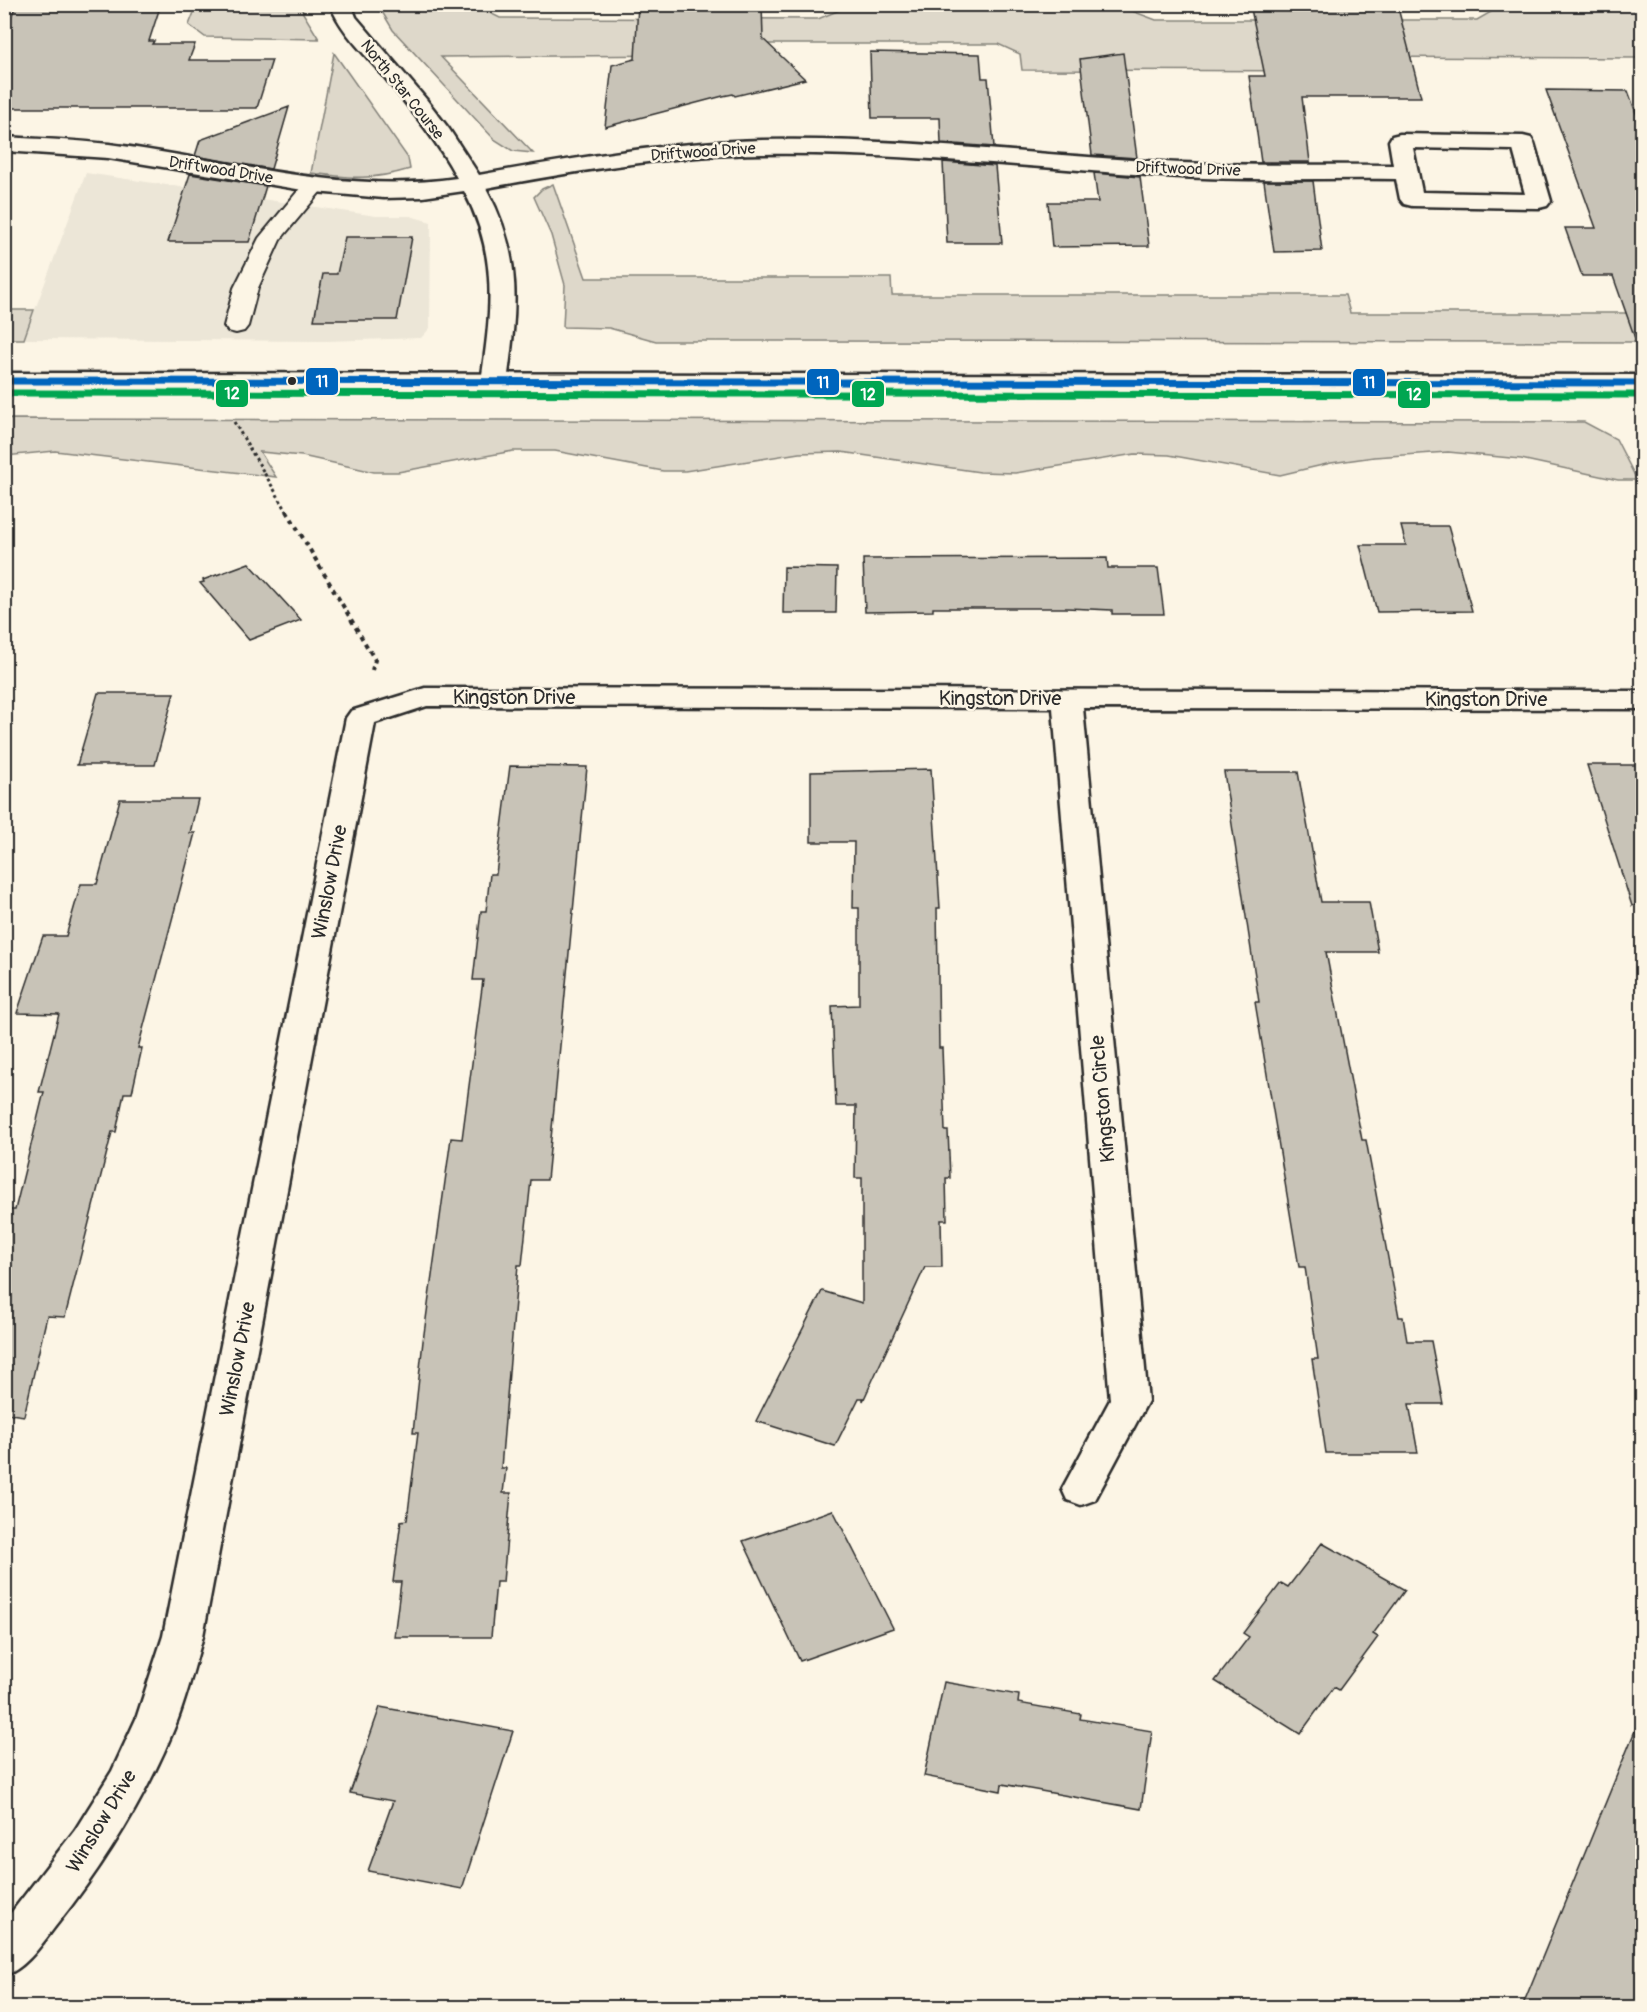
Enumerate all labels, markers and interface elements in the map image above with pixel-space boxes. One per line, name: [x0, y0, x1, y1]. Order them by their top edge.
street label: North Star Course: [356, 36, 449, 143]
street label: Driftwood Drive: [650, 138, 756, 166]
street label: Driftwood Drive: [167, 152, 274, 188]
street label: Driftwood Drive: [1135, 157, 1241, 181]
line badge: 11: [305, 367, 339, 396]
line badge: 11: [806, 368, 840, 396]
line badge: 11: [1352, 368, 1386, 397]
text: 11: [316, 372, 328, 392]
text: 11: [817, 373, 829, 393]
text: 11: [1363, 373, 1375, 393]
unlabelled marker: [286, 375, 298, 387]
line badge: 12: [215, 379, 249, 408]
line badge: 12: [851, 380, 885, 408]
line badge: 12: [1397, 380, 1431, 409]
text: 12: [224, 384, 240, 404]
text: 12: [860, 385, 876, 405]
text: 12: [1406, 385, 1422, 405]
street label: Kingston Drive: [453, 685, 575, 710]
street label: Kingston Drive: [939, 686, 1061, 711]
street label: Kingston Drive: [1425, 687, 1547, 712]
street label: Winslow Drive: [306, 823, 353, 941]
street label: Kingston Circle: [1084, 1034, 1121, 1164]
street label: Winslow Drive: [214, 1300, 261, 1418]
street label: Winslow Drive: [61, 1765, 142, 1877]

